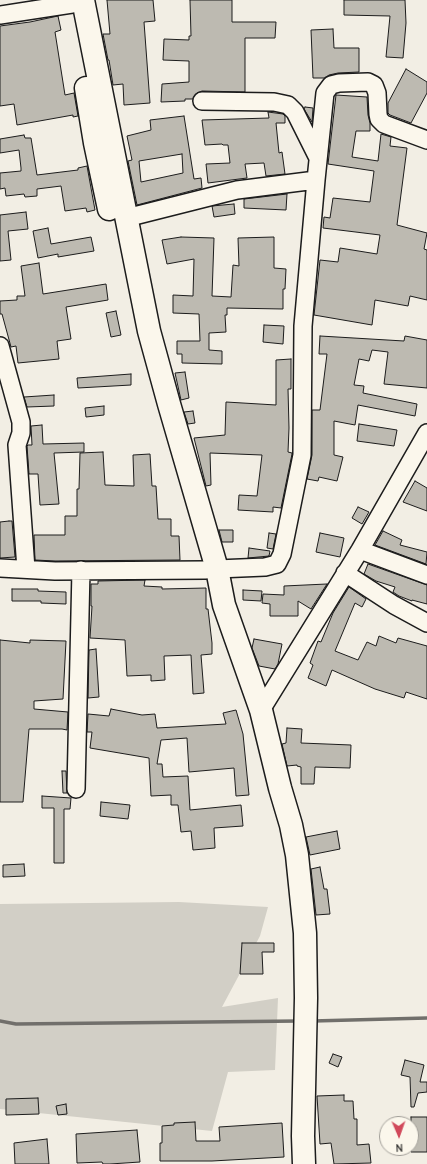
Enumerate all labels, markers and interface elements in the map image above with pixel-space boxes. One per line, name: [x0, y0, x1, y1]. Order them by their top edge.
north arrow: [379, 1116, 419, 1156]
text: N: [396, 1141, 403, 1154]

